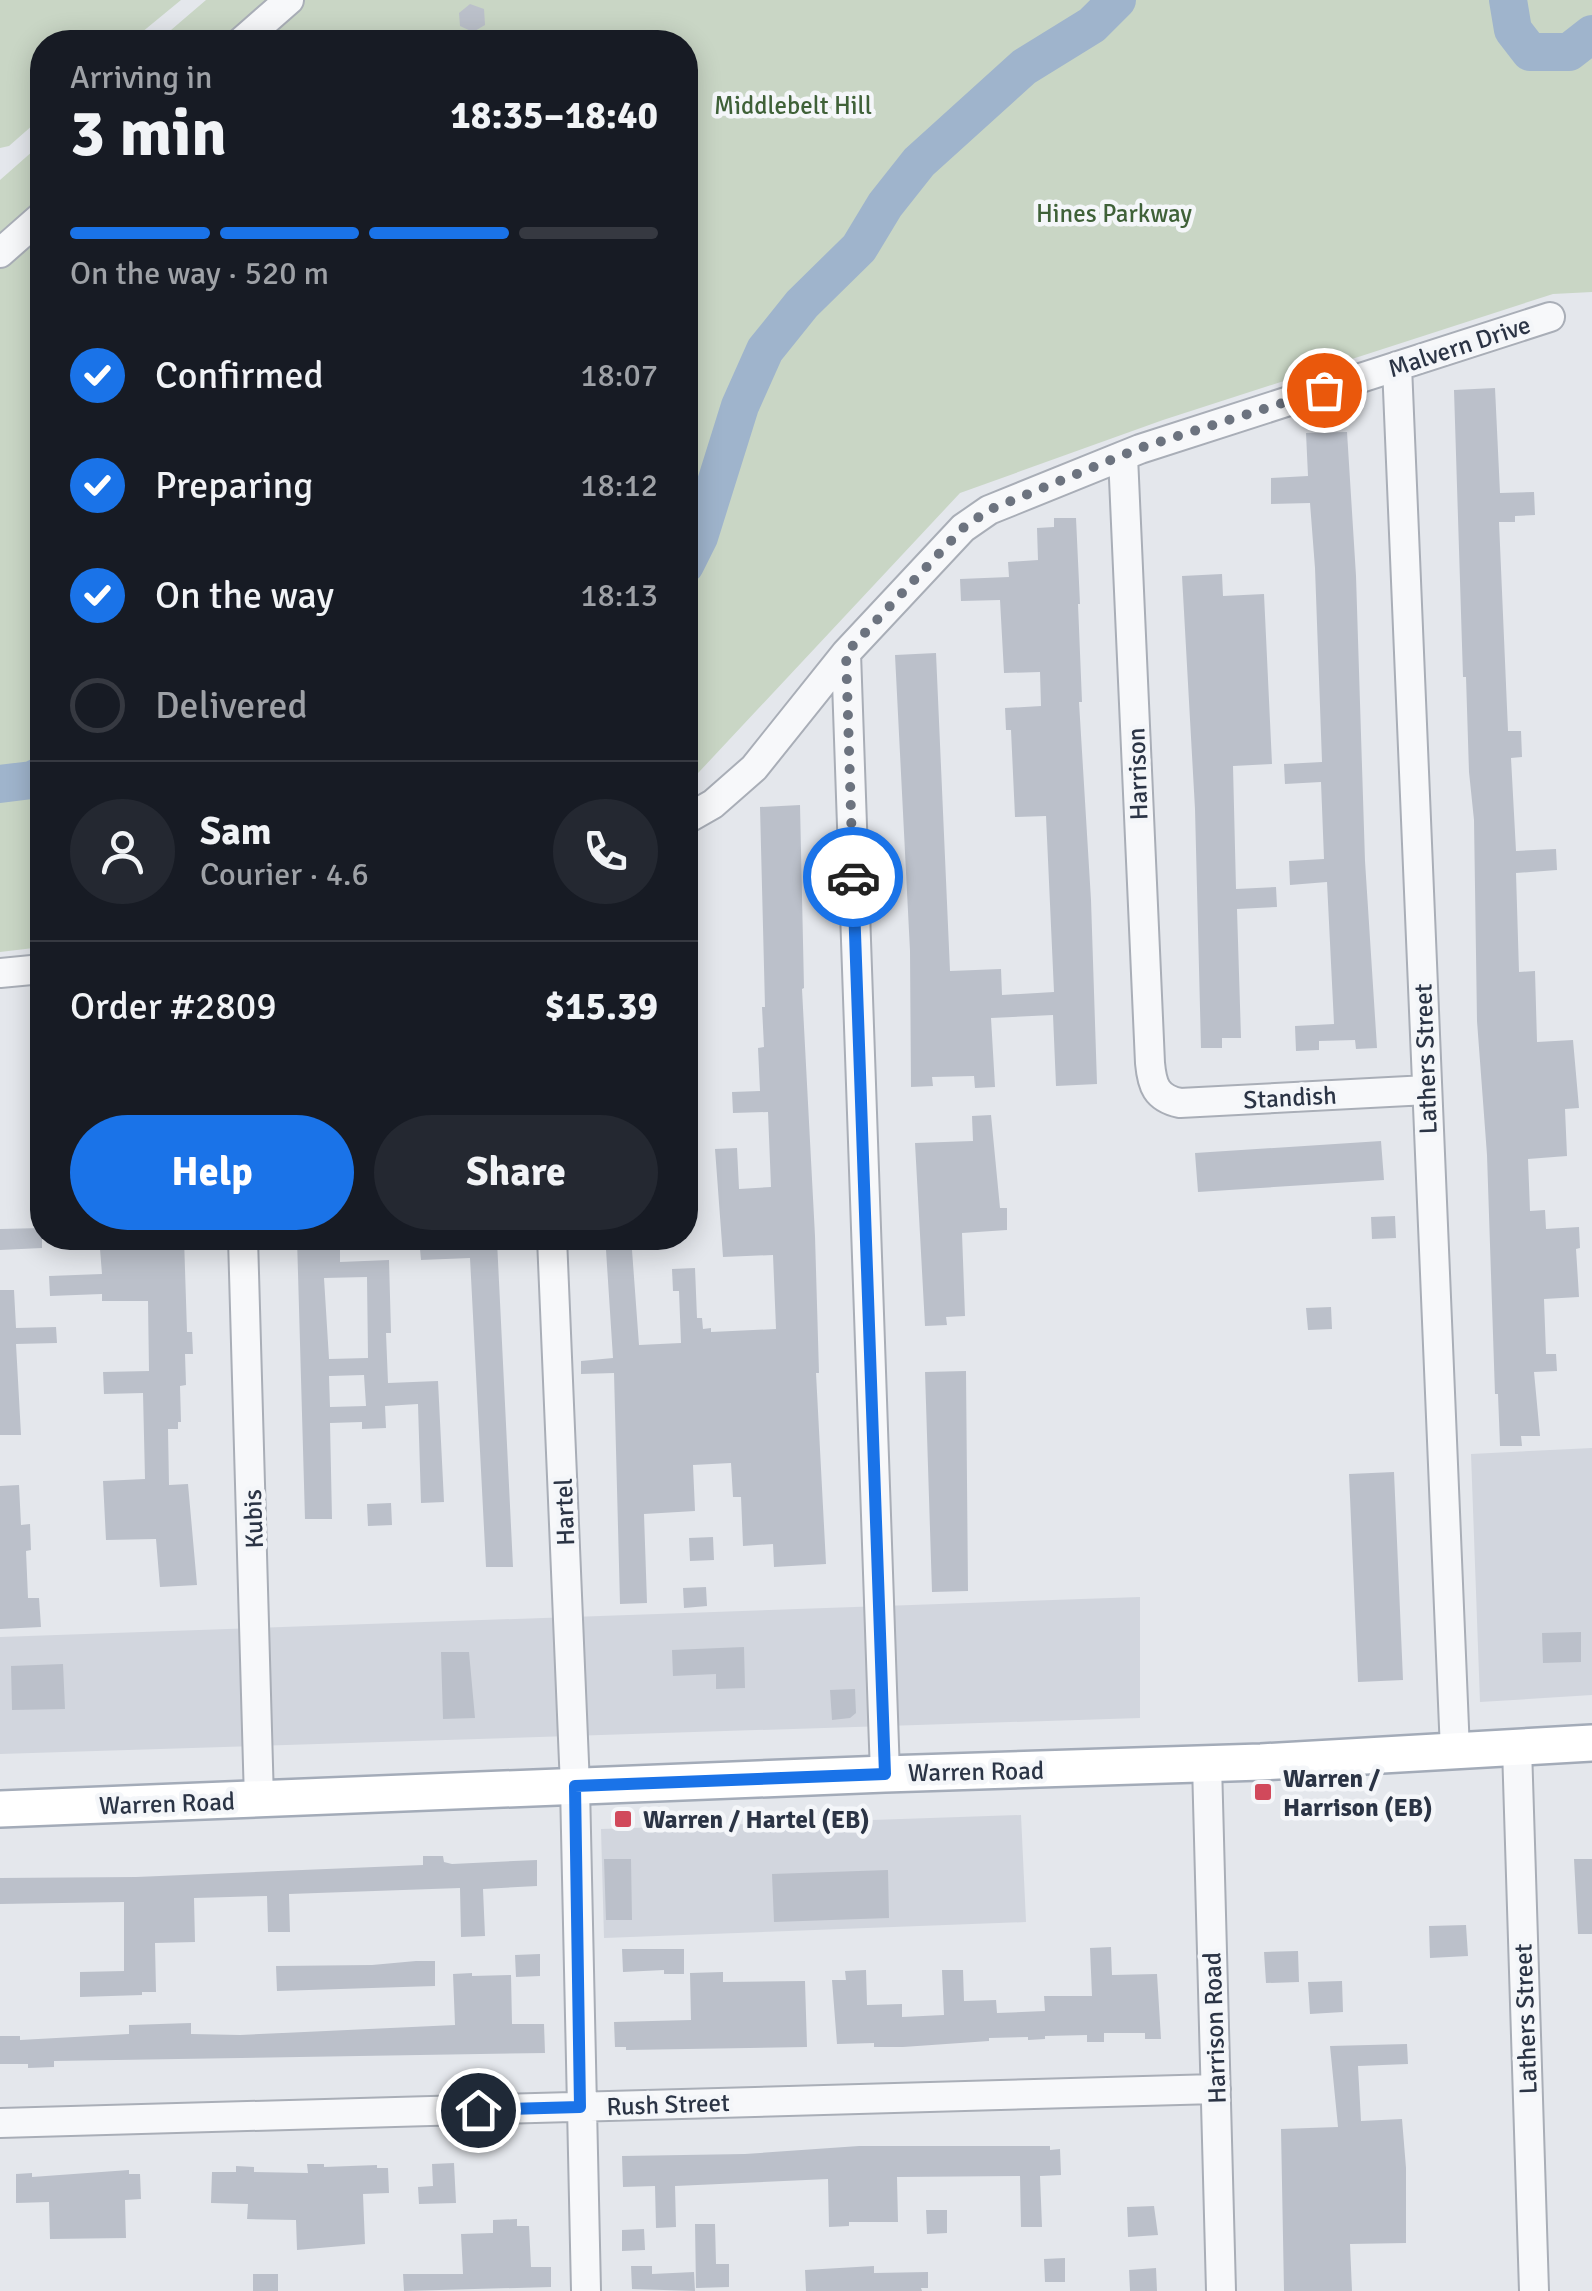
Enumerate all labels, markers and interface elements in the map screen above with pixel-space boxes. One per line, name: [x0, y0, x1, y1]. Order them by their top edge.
text: Arriving in: [70, 58, 212, 97]
park label: Middlebelt Hill: [714, 90, 872, 121]
text: 18:35–18:40: [450, 92, 658, 139]
text: 3 min: [70, 94, 227, 174]
park label: Hines Parkway: [1036, 198, 1192, 229]
text: On the way · 520 m: [70, 254, 329, 293]
street label: Malvern Drive: [1384, 309, 1534, 384]
icon: check: [70, 348, 125, 403]
pin: [1282, 348, 1367, 433]
text: Confirmed: [155, 352, 324, 399]
text: 18:07: [580, 356, 658, 395]
icon: bag: [1297, 363, 1352, 418]
icon: check: [70, 458, 125, 513]
text: Preparing: [155, 462, 313, 509]
text: 18:12: [580, 466, 658, 505]
icon: check: [70, 568, 125, 623]
text: On the way: [155, 572, 334, 619]
text: 18:13: [580, 576, 658, 615]
text: Delivered: [155, 682, 308, 729]
street label: Harrison: [1120, 727, 1155, 821]
button: person: [70, 799, 175, 904]
button: phone: [553, 799, 658, 904]
text: Sam: [200, 808, 271, 855]
courier: [803, 827, 903, 927]
icon: car: [826, 850, 881, 905]
text: Courier · 4.6: [200, 855, 369, 894]
text: Order #2809: [70, 983, 277, 1030]
text: $15.39: [545, 983, 658, 1030]
street label: Lathers Street: [1407, 983, 1444, 1135]
street label: Standish: [1243, 1080, 1337, 1115]
button: Help: [70, 1115, 354, 1230]
button: Share: [374, 1115, 658, 1230]
street label: Hartel: [548, 1478, 581, 1546]
street label: Kubis: [237, 1489, 270, 1549]
street label: Warren Road: [908, 1755, 1044, 1788]
place label: Warren / Harrison (EB): [1283, 1763, 1433, 1823]
marker: Warren / Harrison (EB): [1252, 1781, 1274, 1803]
street label: Warren Road: [98, 1786, 236, 1821]
place label: Warren / Hartel (EB): [643, 1804, 870, 1835]
marker: Warren / Hartel (EB): [612, 1808, 634, 1830]
street label: Lathers Street: [1507, 1943, 1544, 2095]
street label: Harrison Road: [1196, 1952, 1233, 2104]
pin: [436, 2068, 521, 2153]
icon: home: [451, 2083, 506, 2138]
street label: Rush Street: [606, 2087, 730, 2122]

